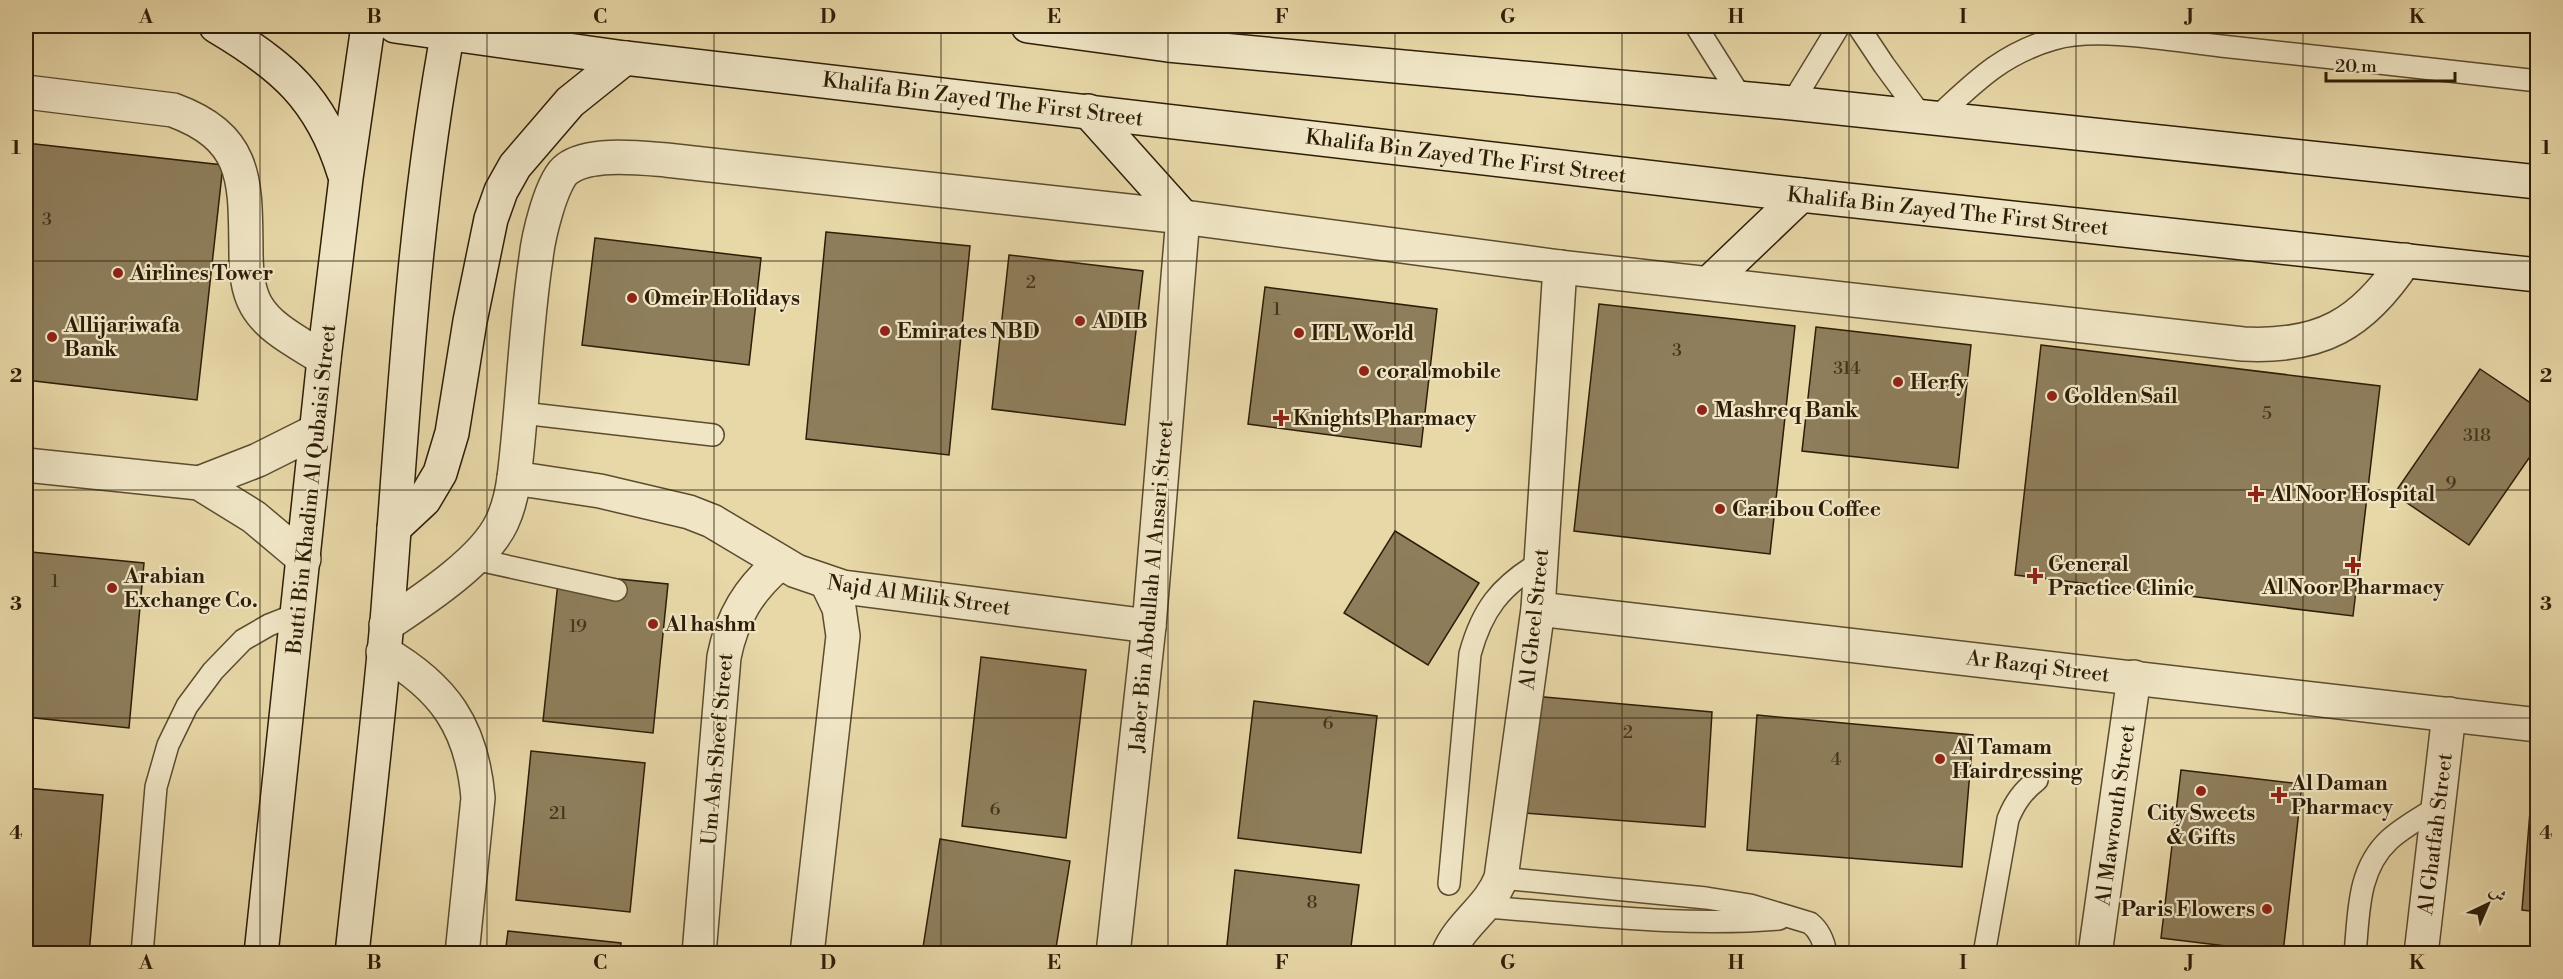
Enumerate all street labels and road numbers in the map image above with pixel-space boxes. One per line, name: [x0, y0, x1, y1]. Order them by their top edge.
street label: Khalifa Bin Zayed The First Street: [821, 67, 1145, 133]
street label: Khalifa Bin Zayed The First Street: [1304, 124, 1628, 190]
street label: Khalifa Bin Zayed The First Street: [1786, 182, 2110, 242]
street label: Butti Bin Khadim Al Qubaisi Street: [282, 322, 342, 656]
street label: Jaber Bin Abdullah Al Ansari Street: [1124, 418, 1180, 754]
street label: Al Gheel Street: [1515, 547, 1555, 692]
street label: Najd Al Milik Street: [826, 570, 1013, 622]
street label: Ar Razqi Street: [1964, 645, 2111, 689]
street label: Um Ash Sheef Street: [697, 651, 739, 846]
street label: Al Mawrouth Street: [2090, 722, 2142, 908]
street label: Al Ghatfah Street: [2413, 751, 2459, 918]

